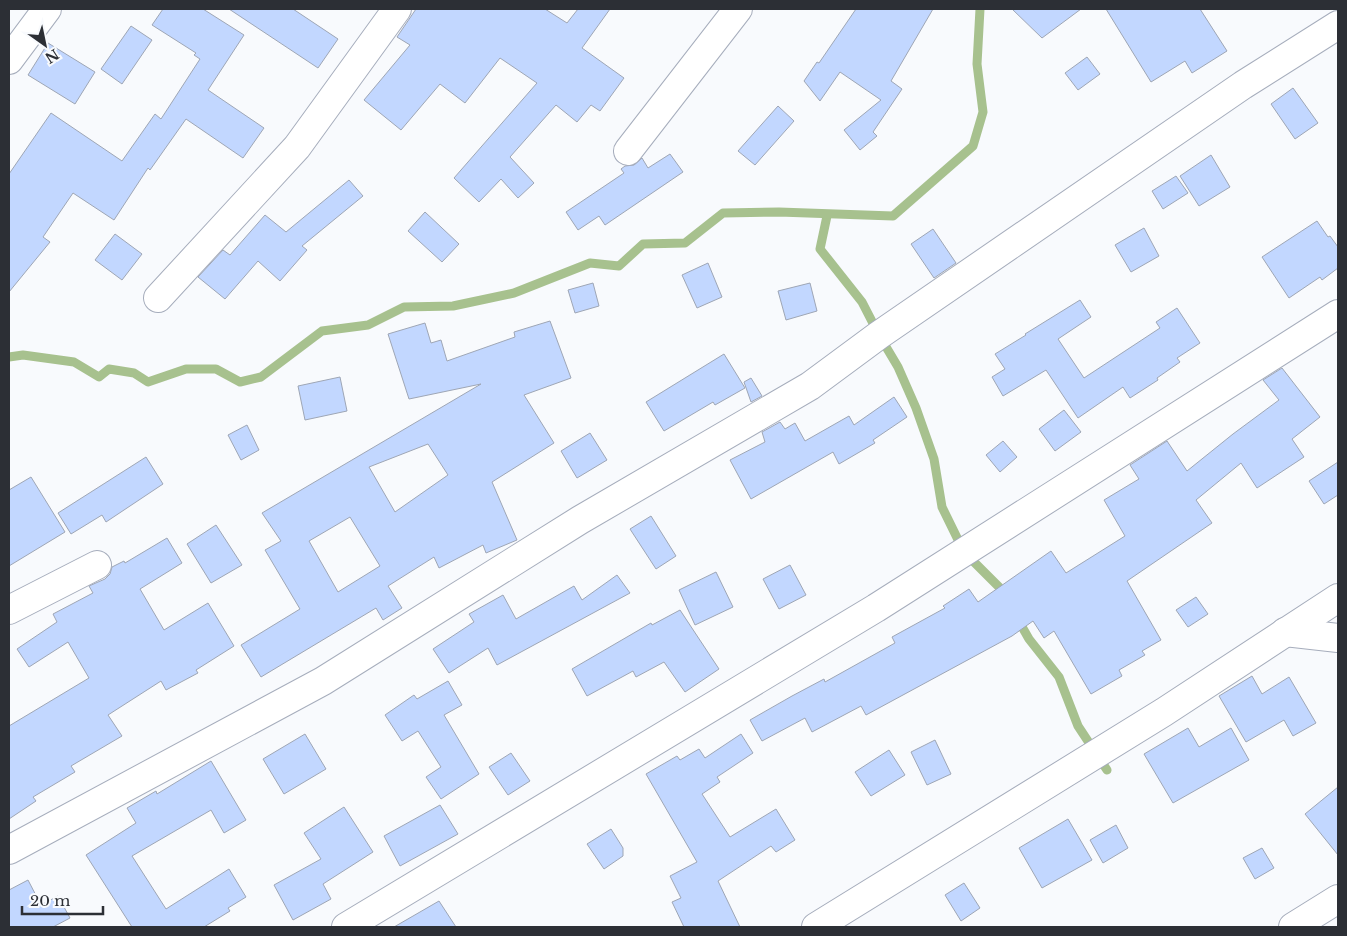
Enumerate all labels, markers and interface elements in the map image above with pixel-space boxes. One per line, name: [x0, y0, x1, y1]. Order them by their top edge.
north arrow: [20, 20, 70, 70]
text: N: [42, 45, 63, 67]
scale bar: [22, 884, 104, 916]
text: 20 m: [30, 891, 70, 910]

